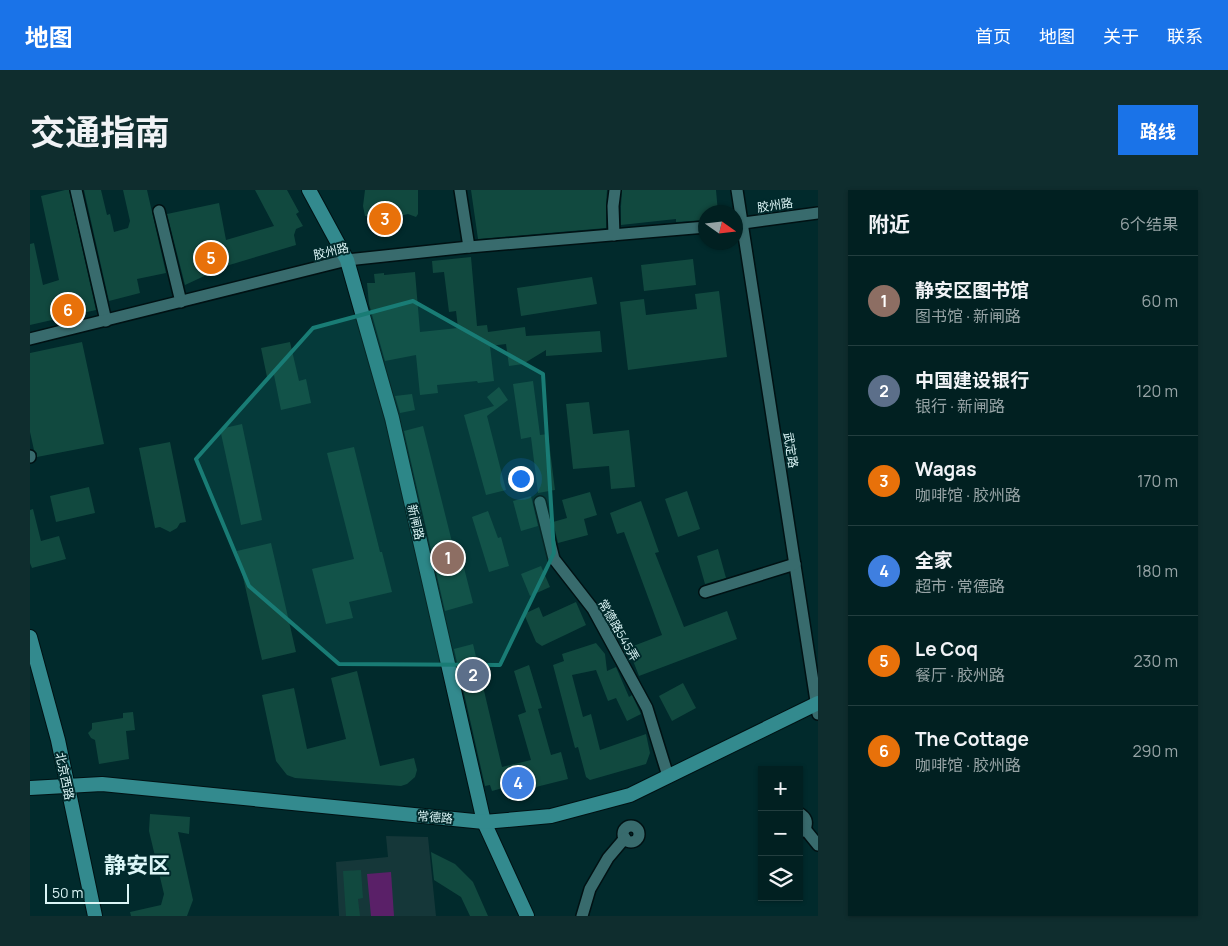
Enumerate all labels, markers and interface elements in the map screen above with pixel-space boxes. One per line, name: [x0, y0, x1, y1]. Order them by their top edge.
text: 地图: [25, 20, 73, 53]
text: 首页: [975, 24, 1011, 48]
text: 地图: [1039, 24, 1075, 48]
text: 关于: [1103, 24, 1139, 48]
text: 联系: [1167, 24, 1203, 48]
button: 路线: [1118, 105, 1198, 155]
text: 交通指南: [30, 108, 170, 156]
street label: 胶州路: [756, 194, 794, 216]
pin: 3: [369, 200, 401, 238]
north arrow: [698, 205, 743, 250]
text: 附近: [868, 210, 910, 238]
text: 6个结果: [1120, 213, 1178, 235]
pin: 5: [195, 239, 227, 277]
street label: 胶州路: [312, 239, 350, 263]
text: 静安区图书馆: [915, 277, 1029, 303]
text: 1: [880, 290, 888, 312]
text: 60 m: [1142, 290, 1178, 312]
pin: 6: [52, 291, 84, 329]
text: 图书馆 · 新闸路: [915, 305, 1021, 327]
text: 中国建设银行: [915, 367, 1029, 393]
text: 2: [879, 380, 889, 402]
text: 120 m: [1136, 380, 1178, 402]
text: 银行 · 新闸路: [915, 395, 1005, 417]
street label: 武定路: [780, 431, 802, 469]
text: Wagas: [915, 456, 977, 482]
your location: [508, 466, 534, 492]
text: 3: [879, 470, 889, 492]
text: 170 m: [1137, 470, 1178, 492]
text: 咖啡馆 · 胶州路: [915, 484, 1021, 506]
street label: 新闸路: [404, 503, 428, 541]
pin: 1: [432, 539, 464, 577]
text: 全家: [915, 547, 953, 573]
text: 4: [879, 560, 889, 582]
text: 180 m: [1136, 560, 1178, 582]
text: 超市 · 常德路: [915, 575, 1005, 597]
street label: 常德路545弄: [594, 596, 644, 664]
text: Le Coq: [915, 636, 978, 662]
text: 5: [879, 650, 889, 672]
text: 230 m: [1134, 650, 1178, 672]
pin: 2: [457, 656, 489, 694]
text: 餐厅 · 胶州路: [915, 664, 1005, 686]
text: The Cottage: [915, 726, 1029, 752]
text: 6: [879, 740, 889, 762]
text: 290 m: [1132, 740, 1178, 762]
street label: 北京西路: [52, 751, 78, 801]
text: 咖啡馆 · 胶州路: [915, 754, 1021, 776]
pin: 4: [502, 764, 534, 802]
map controls: [758, 766, 803, 901]
button: +: [758, 766, 803, 811]
street label: 常德路: [416, 807, 454, 827]
button: −: [758, 811, 803, 856]
district label: 静安区: [104, 850, 170, 880]
button: layers: [758, 856, 803, 901]
scale bar: [45, 881, 129, 904]
text: 50 m: [52, 883, 83, 902]

